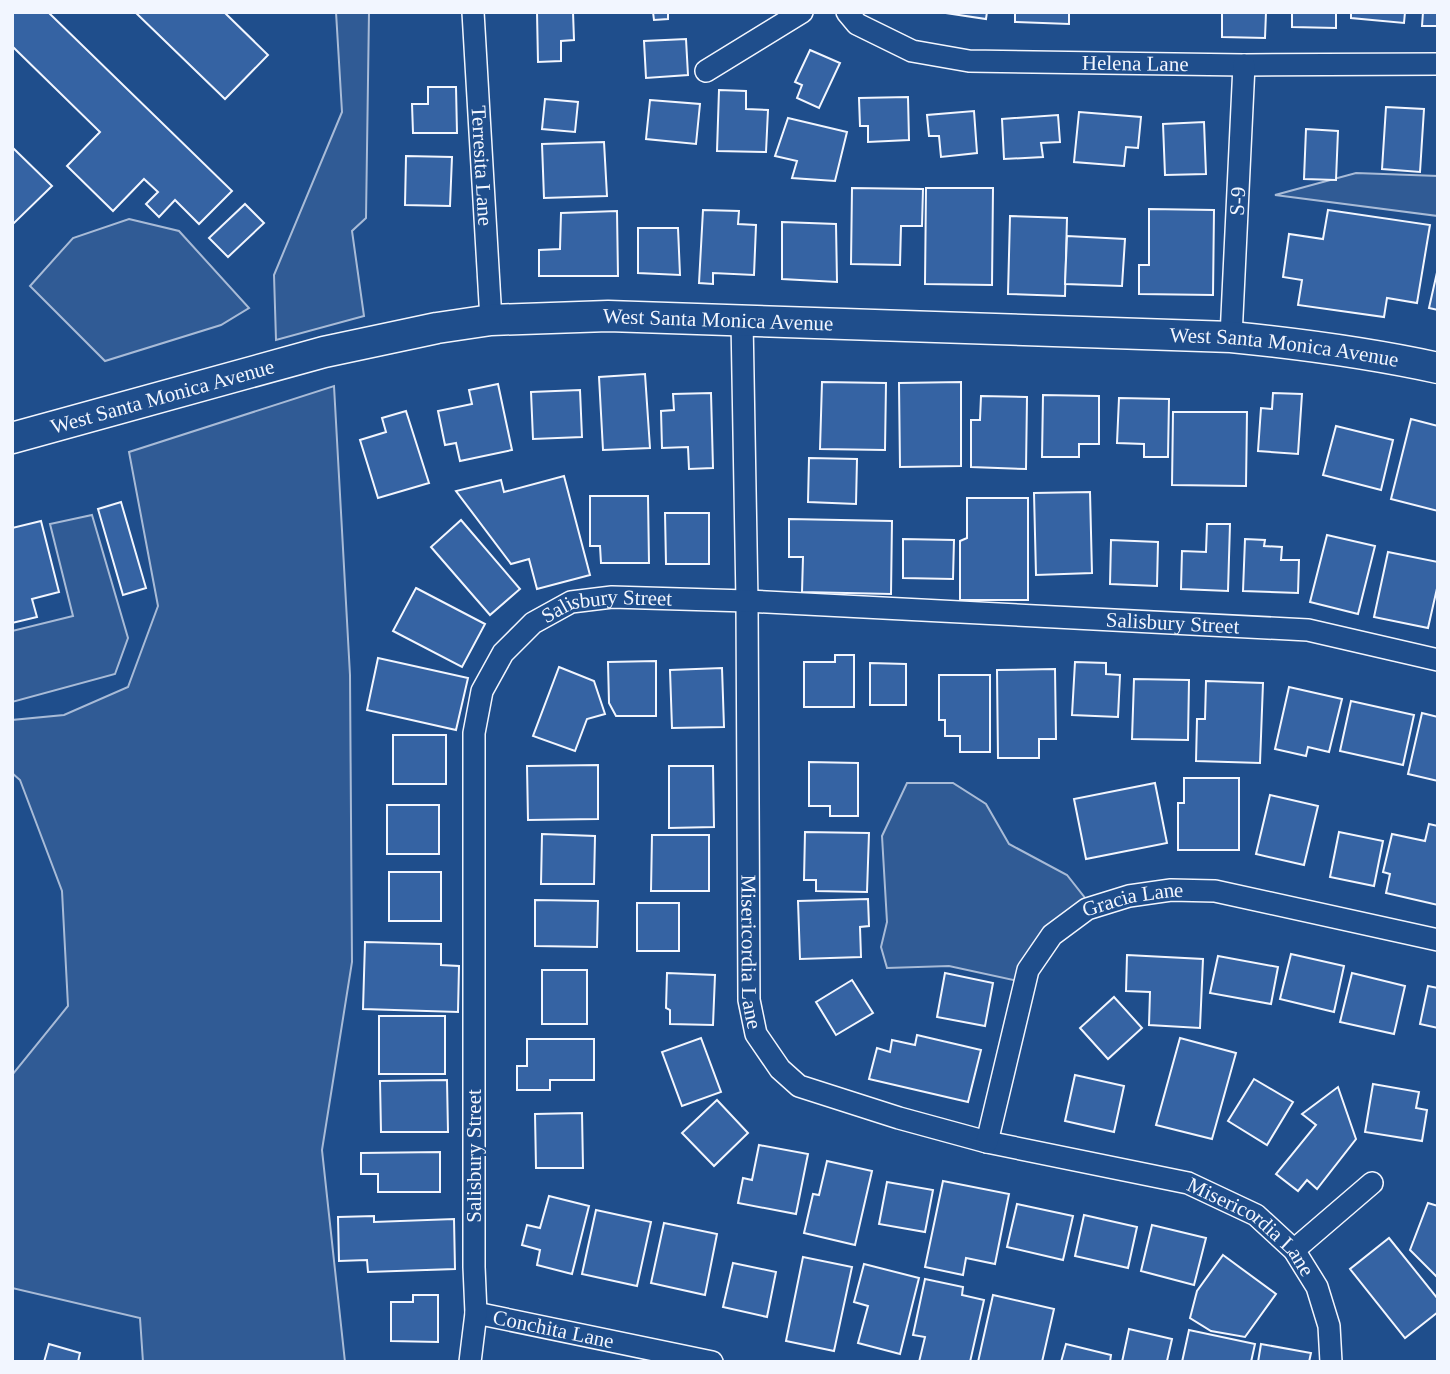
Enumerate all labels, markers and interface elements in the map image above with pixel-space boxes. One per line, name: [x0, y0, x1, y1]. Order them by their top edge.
street label: Helena Lane: [1082, 51, 1189, 76]
street label: Terresita Lane: [466, 105, 497, 227]
street label: S-9: [1225, 186, 1250, 216]
street label: West Santa Monica Avenue: [602, 304, 834, 336]
street label: West Santa Monica Avenue: [1169, 323, 1401, 372]
street label: West Santa Monica Avenue: [48, 354, 277, 439]
street label: Salisbury Street: [537, 585, 673, 628]
street label: Salisbury Street: [1105, 608, 1240, 638]
street label: Misericordia Lane: [736, 875, 767, 1031]
street label: Gracia Lane: [1079, 878, 1184, 922]
street label: Salisbury Street: [462, 1089, 486, 1223]
street label: Misericordia Lane: [1183, 1172, 1319, 1280]
street label: Conchita Lane: [491, 1305, 616, 1353]

